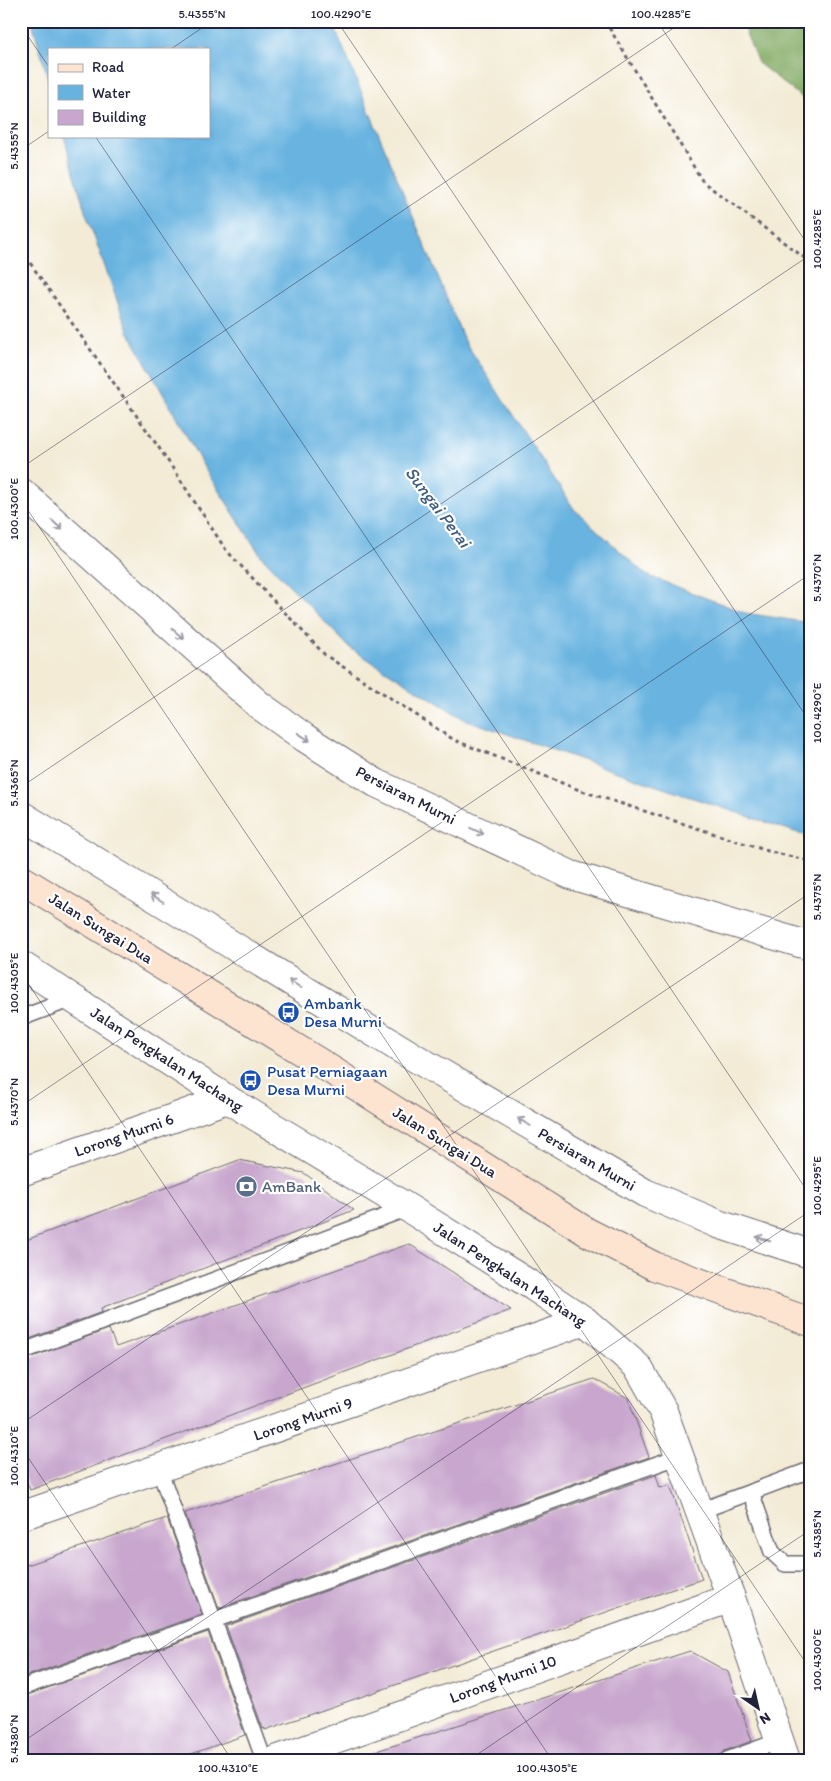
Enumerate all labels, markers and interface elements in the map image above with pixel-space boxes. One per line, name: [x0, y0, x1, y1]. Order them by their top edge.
text: 5.4355°N: [178, 7, 226, 21]
text: 100.4290°E: [311, 7, 372, 21]
text: 100.4285°E: [631, 7, 691, 21]
legend: [48, 48, 210, 138]
text: Road: [92, 58, 125, 76]
text: Water: [92, 84, 131, 102]
text: Building: [92, 108, 146, 126]
text: 5.4355°N: [7, 122, 21, 170]
text: 100.4285°E: [810, 209, 824, 269]
water label: Sungai Perai: [400, 462, 477, 554]
text: 100.4300°E: [7, 478, 21, 540]
one-way arrow: [51, 519, 64, 531]
text: 5.4370°N: [810, 554, 824, 602]
one-way arrow: [172, 628, 185, 639]
text: 100.4290°E: [810, 682, 824, 743]
one-way arrow: [296, 732, 310, 742]
text: 5.4365°N: [7, 759, 21, 807]
street label: Persiaran Murni: [353, 762, 459, 828]
one-way arrow: [469, 826, 484, 836]
text: 5.4375°N: [810, 874, 824, 920]
street label: Jalan Sungai Dua: [45, 888, 157, 968]
one-way arrow: [150, 893, 164, 903]
text: 100.4305°E: [7, 952, 21, 1013]
one-way arrow: [288, 978, 302, 989]
place label: Ambank Desa Murni: [304, 994, 382, 1031]
bus stop icon: Ambank Desa Murni: [276, 1000, 300, 1024]
street label: Jalan Pengkalan Machang: [87, 1003, 248, 1116]
place label: Pusat Perniagaan Desa Murni: [267, 1062, 388, 1099]
bus stop icon: Pusat Perniagaan Desa Murni: [239, 1068, 263, 1092]
text: 5.4370°N: [7, 1078, 21, 1126]
street label: Jalan Sungai Dua: [389, 1102, 501, 1182]
street label: Lorong Murni 6: [72, 1109, 176, 1161]
one-way arrow: [517, 1117, 531, 1127]
street label: Persiaran Murni: [535, 1123, 639, 1195]
text: 100.4295°E: [810, 1156, 824, 1216]
bank icon: AmBank: [234, 1174, 258, 1198]
place label: AmBank: [262, 1177, 322, 1196]
street label: Jalan Pengkalan Machang: [430, 1218, 591, 1331]
one-way arrow: [756, 1233, 772, 1243]
street label: Lorong Murni 9: [251, 1393, 355, 1445]
text: 100.4310°E: [7, 1426, 21, 1486]
text: 5.4385°N: [810, 1510, 824, 1558]
text: 100.4300°E: [810, 1629, 824, 1691]
street label: Lorong Murni 10: [447, 1651, 559, 1707]
north arrow: [734, 1684, 784, 1734]
text: N: [756, 1709, 774, 1728]
text: 5.4380°N: [7, 1715, 21, 1763]
text: 100.4310°E: [198, 1761, 258, 1775]
text: 100.4305°E: [517, 1761, 578, 1775]

